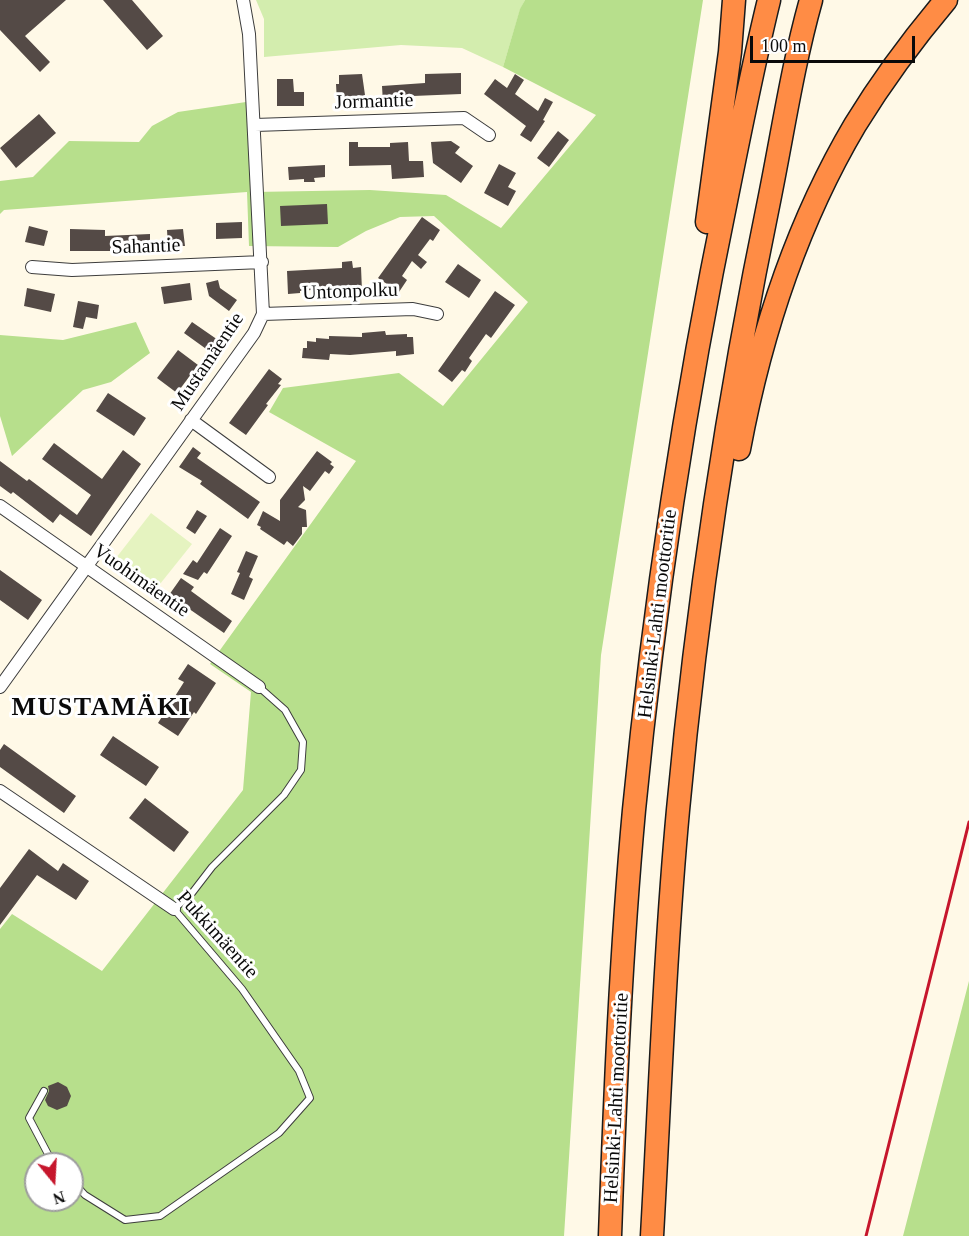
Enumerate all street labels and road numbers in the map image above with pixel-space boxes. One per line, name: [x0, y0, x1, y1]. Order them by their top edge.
street label: Jormantie: [334, 89, 414, 115]
street label: Sahantie: [111, 234, 181, 260]
street label: Untonpolku: [302, 278, 398, 306]
street label: Mustamäentie: [166, 308, 250, 416]
street label: Helsinki-Lahti moottoritie: [633, 508, 683, 720]
street label: Vuohimäentie: [88, 539, 194, 623]
street label: Pukkimäentie: [171, 886, 263, 984]
street label: Helsinki-Lahti moottoritie: [600, 992, 634, 1204]

